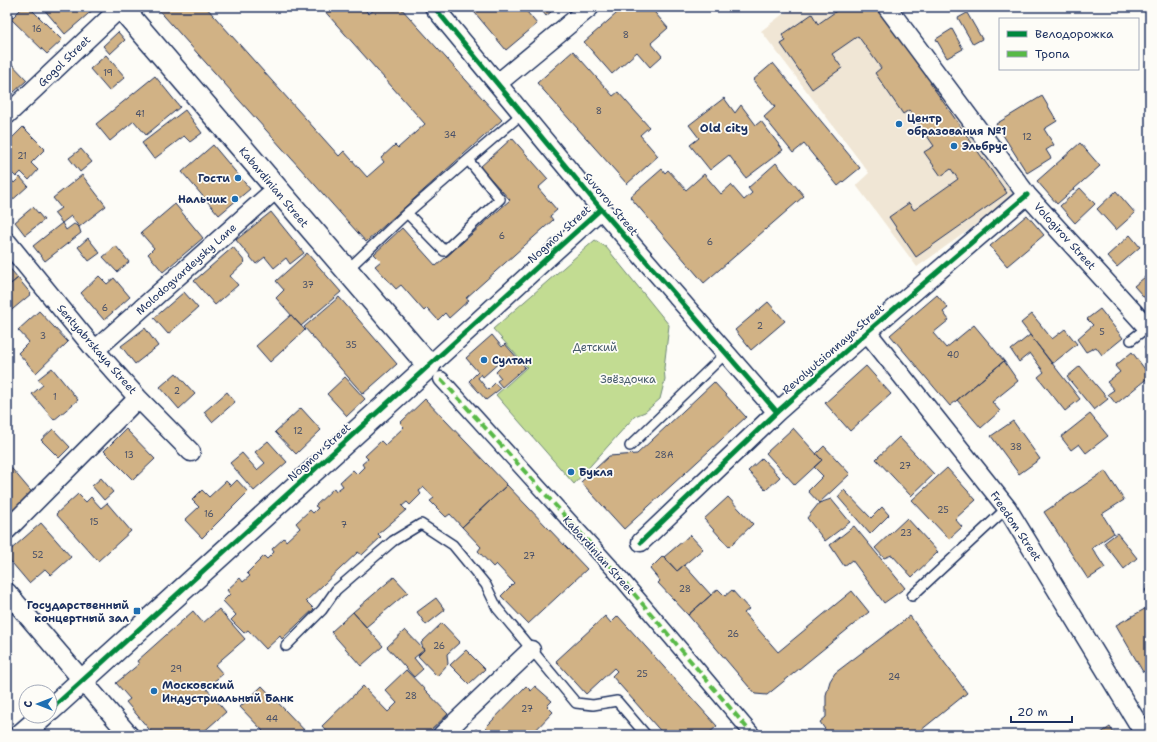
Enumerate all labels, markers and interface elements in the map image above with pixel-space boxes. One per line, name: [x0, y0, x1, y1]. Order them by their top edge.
legend: [999, 18, 1139, 70]
house number: 16: [32, 23, 42, 35]
text: Велодорожка: [1035, 26, 1114, 42]
house number: 8: [623, 29, 629, 41]
street label: Gogol Street: [35, 32, 94, 90]
text: Тропа: [1035, 46, 1070, 62]
house number: 19: [103, 67, 113, 79]
house number: 8: [596, 105, 602, 117]
house number: 41: [135, 108, 145, 120]
place label: Центр образования №1: [907, 111, 1006, 139]
marker: Центр образования №1: [894, 119, 904, 129]
district label: Old city: [700, 120, 748, 136]
house number: 34: [444, 129, 456, 141]
house number: 12: [1022, 131, 1032, 143]
place label: Эльбрус: [962, 139, 1008, 154]
marker: Эльбрус: [949, 141, 959, 151]
street label: Kabardinian Street: [236, 144, 312, 231]
house number: 21: [17, 150, 27, 162]
street label: Suvorov Street: [580, 170, 641, 239]
place label: Гости: [198, 171, 230, 186]
marker: Гости: [233, 173, 243, 183]
place label: Нальчик: [178, 192, 227, 207]
marker: Нальчик: [230, 194, 240, 204]
street label: Vologirov Street: [1030, 199, 1099, 273]
street label: Nogmov Street: [525, 202, 594, 267]
street label: Molodogvardeysky Lane: [133, 220, 240, 319]
house number: 6: [499, 230, 505, 242]
house number: 6: [707, 236, 713, 248]
house number: 37: [302, 279, 314, 291]
street label: Sentyabrskaya Street: [53, 301, 140, 398]
street label: Revolyutsionnaya Street: [779, 301, 888, 398]
house number: 6: [102, 302, 108, 314]
house number: 2: [757, 320, 763, 332]
house number: 5: [1099, 326, 1105, 338]
house number: 3: [40, 330, 46, 342]
house number: 35: [345, 339, 357, 351]
park label: Детский: [573, 340, 617, 355]
house number: 40: [947, 349, 959, 361]
place label: Султан: [492, 353, 532, 368]
marker: Султан: [479, 355, 489, 365]
park label: Звёздочка: [600, 372, 656, 387]
house number: 2: [174, 385, 180, 397]
house number: 1: [53, 391, 57, 403]
street label: Nogmov Street: [285, 420, 354, 485]
house number: 12: [293, 425, 303, 437]
house number: 38: [1010, 441, 1022, 453]
house number: 13: [124, 449, 134, 461]
house number: 28А: [655, 449, 674, 461]
house number: 27: [899, 460, 911, 472]
place label: Букля: [579, 465, 614, 480]
marker: Букля: [566, 467, 576, 477]
street label: Freedom Street: [987, 488, 1045, 564]
house number: 25: [937, 504, 949, 516]
house number: 16: [204, 508, 214, 520]
street label: Kabardinian Street: [559, 513, 638, 598]
house number: 15: [89, 516, 99, 528]
house number: 7: [341, 519, 347, 531]
house number: 23: [900, 527, 912, 539]
house number: 52: [32, 549, 44, 561]
house number: 27: [523, 550, 535, 562]
house number: 28: [679, 583, 691, 595]
place label: Государственный концертный зал: [27, 598, 129, 626]
marker: Государственный концертный зал: [132, 606, 142, 616]
house number: 26: [727, 628, 739, 640]
house number: 26: [433, 640, 445, 652]
house number: 29: [170, 663, 182, 675]
house number: 25: [636, 668, 648, 680]
house number: 24: [888, 671, 900, 683]
place label: Московский Индустриальный Банк: [162, 678, 294, 706]
north arrow: [18, 684, 58, 724]
marker: Московский Индустриальный Банк: [149, 686, 159, 696]
house number: 28: [405, 690, 417, 702]
scale bar: [1011, 698, 1072, 724]
text: С: [21, 700, 36, 707]
house number: 27: [521, 703, 533, 715]
text: 20 m: [1017, 704, 1048, 720]
house number: 44: [266, 713, 278, 725]

